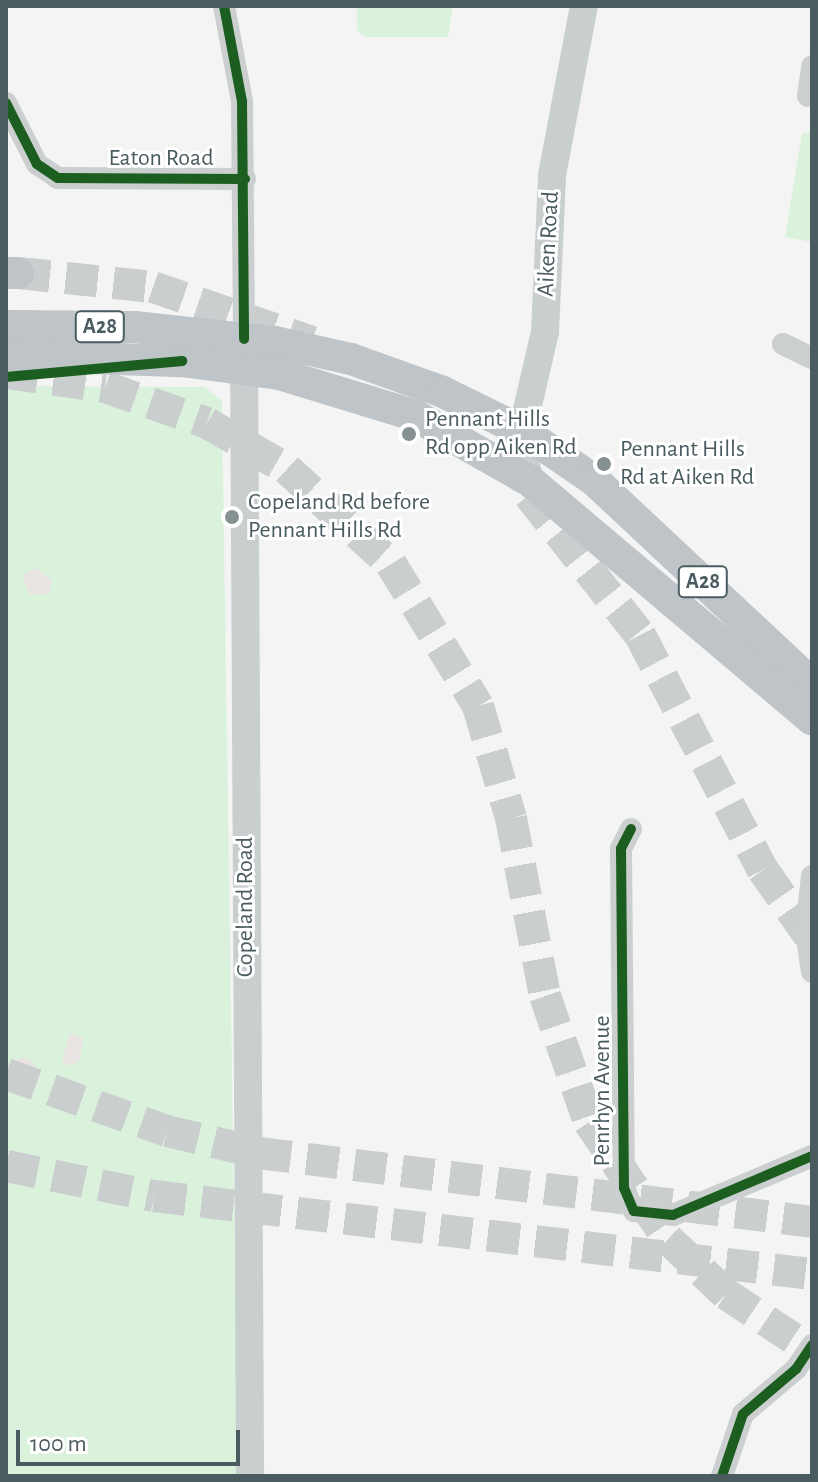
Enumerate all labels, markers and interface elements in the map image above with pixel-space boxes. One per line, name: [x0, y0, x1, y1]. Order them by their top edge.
street label: Eaton Road: [108, 145, 214, 173]
street label: Aiken Road: [532, 191, 566, 297]
road number: A28: [74, 309, 126, 345]
place label: Pennant Hills Rd opp Aiken Rd: [425, 406, 577, 462]
marker: Pennant Hills Rd opp Aiken Rd: [400, 425, 418, 443]
place label: Pennant Hills Rd at Aiken Rd: [620, 436, 754, 492]
marker: Pennant Hills Rd at Aiken Rd: [595, 455, 613, 473]
place label: Copeland Rd before Pennant Hills Rd: [248, 489, 430, 545]
marker: Copeland Rd before Pennant Hills Rd: [223, 508, 241, 526]
road number: A28: [677, 564, 729, 600]
street label: Copeland Road: [232, 837, 260, 977]
street label: Penrhyn Avenue: [589, 1015, 617, 1167]
scale bar: [20, 1414, 244, 1464]
text: 100 m: [30, 1432, 87, 1456]

